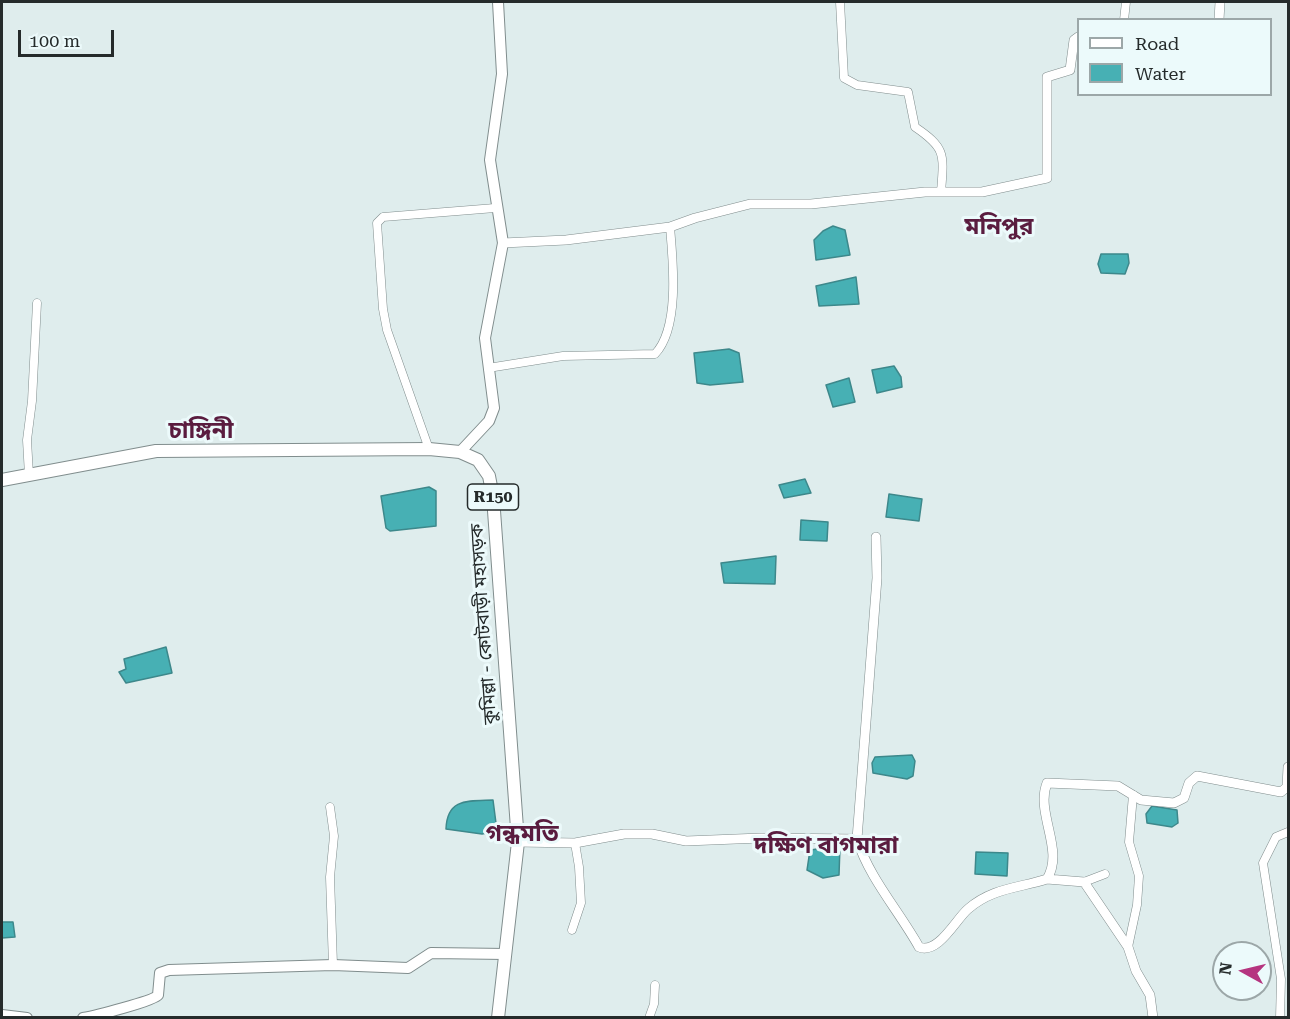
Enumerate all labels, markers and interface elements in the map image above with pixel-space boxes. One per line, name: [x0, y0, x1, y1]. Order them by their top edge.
scale bar: [21, 18, 117, 56]
legend: [1077, 18, 1272, 96]
text: 100 m: [29, 30, 80, 51]
text: Road: [1135, 33, 1179, 54]
text: Water: [1135, 63, 1186, 84]
district label: মনিপুর: [965, 213, 1033, 241]
district label: চাঙ্গিনী: [168, 417, 234, 445]
road number: R150: [468, 484, 518, 510]
street label: কুমিল্লা - কোটবাড়ী মহাসড়ক: [466, 523, 502, 725]
district label: গন্ধমতি: [485, 820, 559, 848]
district label: দক্ষিণ বাগমারা: [754, 832, 898, 860]
north arrow: [1212, 941, 1272, 1001]
text: N: [1215, 961, 1236, 976]

